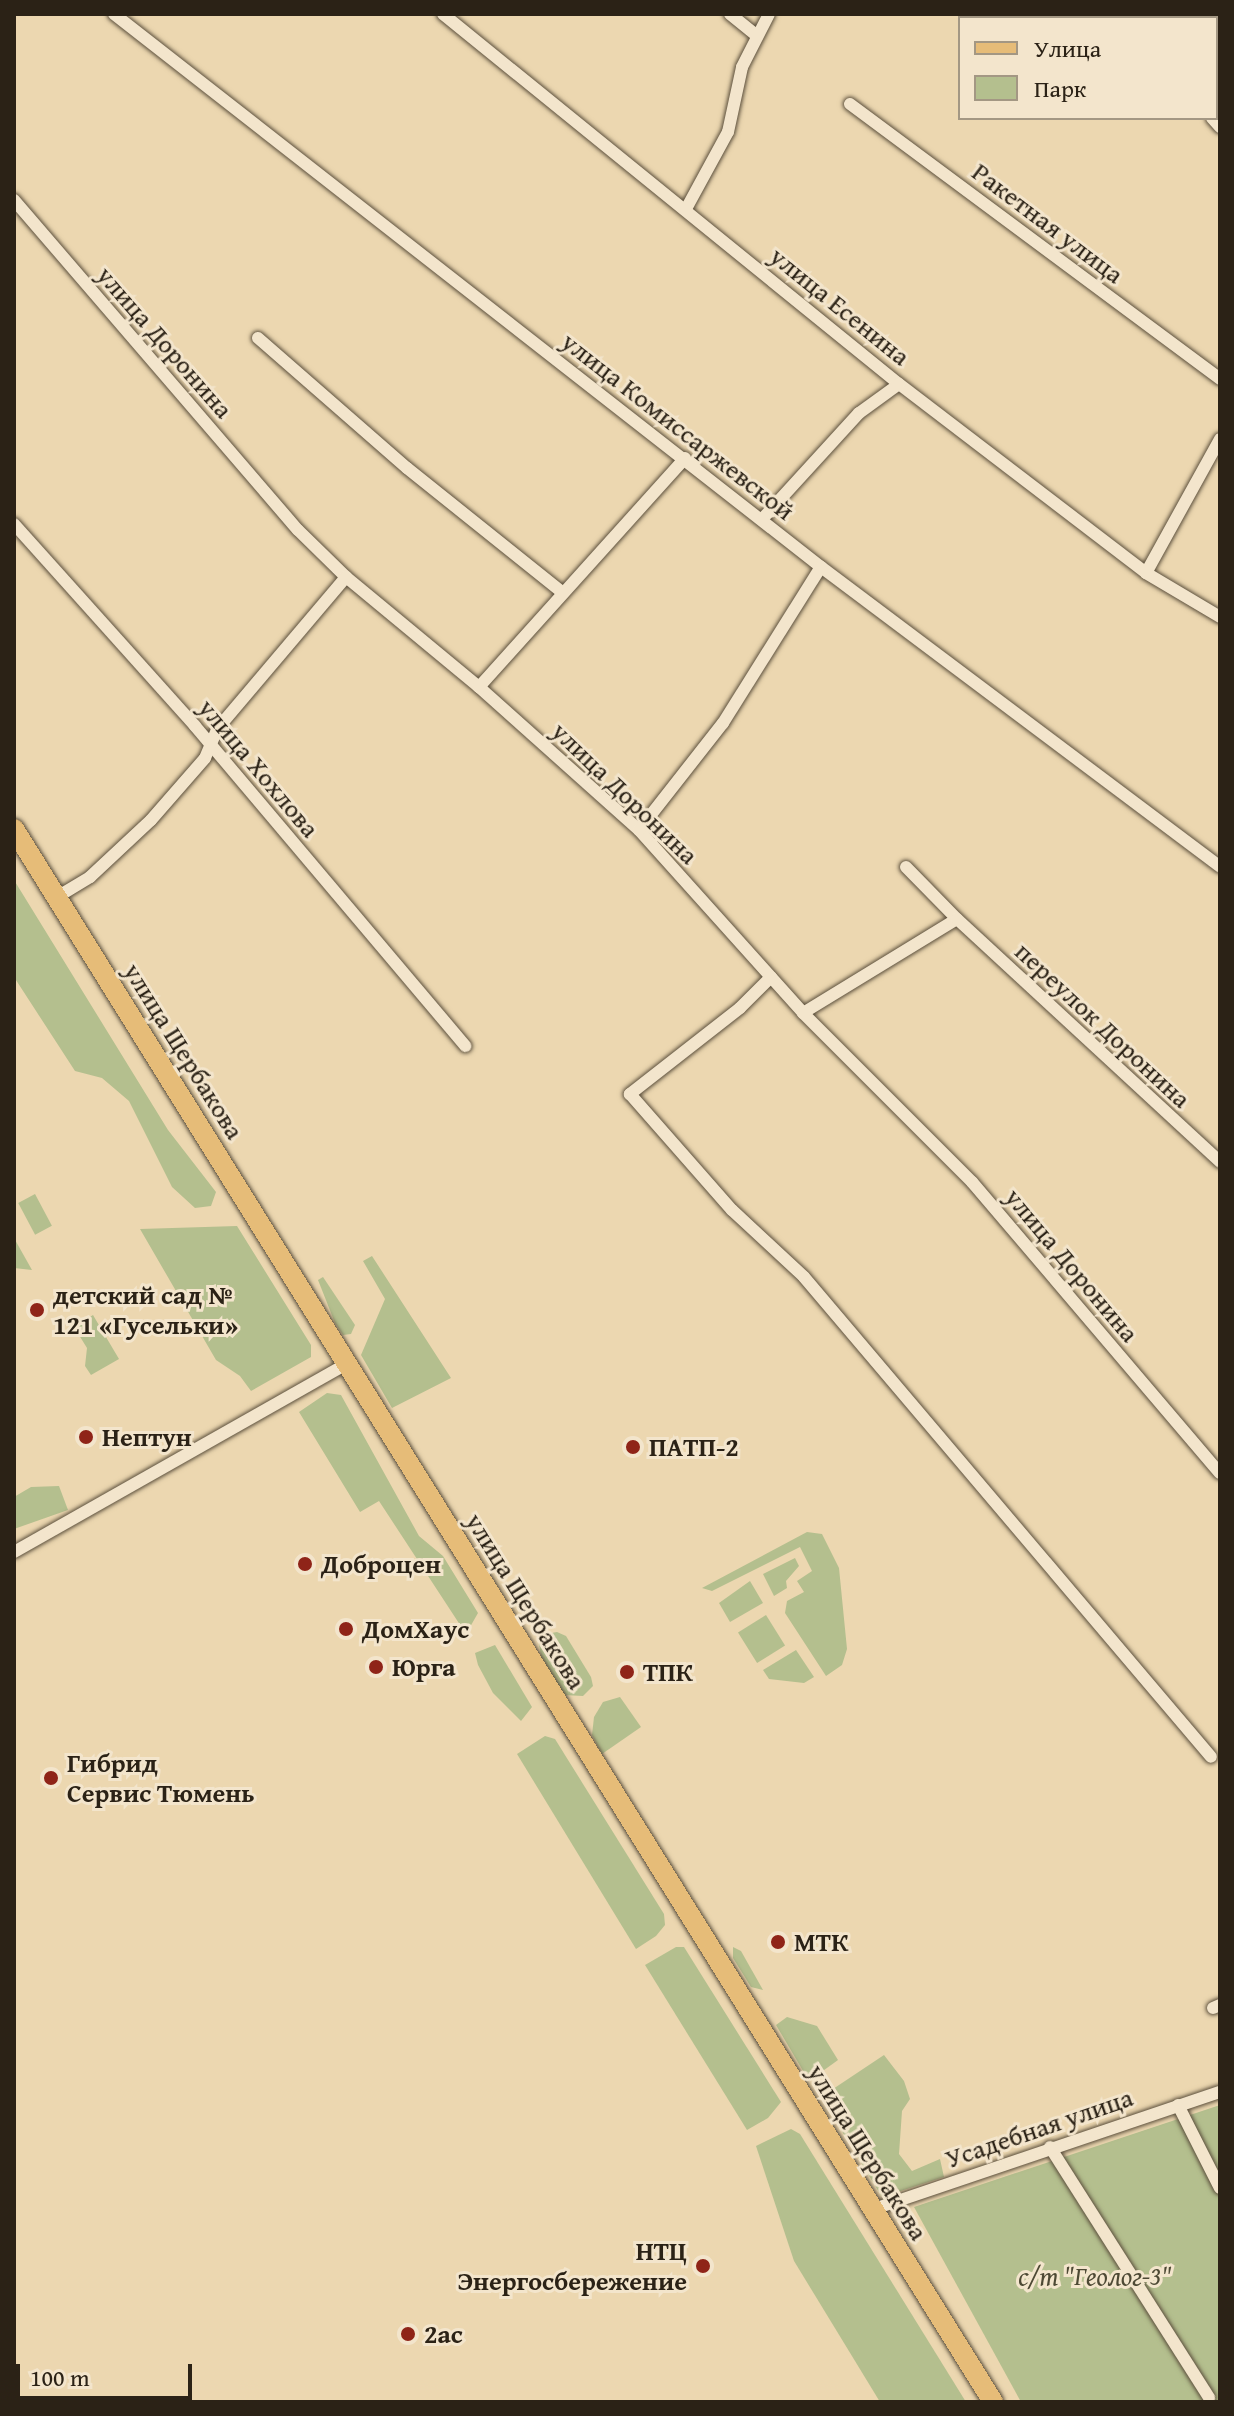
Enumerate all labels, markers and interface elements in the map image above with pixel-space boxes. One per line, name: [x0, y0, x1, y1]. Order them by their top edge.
legend: [958, 16, 1218, 120]
text: Улица: [1034, 31, 1101, 66]
text: Парк: [1034, 71, 1086, 106]
street label: Ракетная улица: [966, 156, 1130, 290]
street label: улица Есенина: [764, 240, 916, 372]
street label: улица Доронина: [91, 260, 239, 424]
street label: улица Комиссаржевской: [556, 326, 800, 526]
street label: улица Хохлова: [192, 692, 326, 844]
street label: улица Доронина: [545, 715, 705, 871]
street label: переулок Доронина: [1009, 936, 1197, 1114]
street label: улица Щербакова: [117, 957, 251, 1145]
street label: улица Доронина: [999, 1182, 1145, 1348]
place label: детский сад № 121 «Гусельки»: [53, 1279, 238, 1340]
marker: детский сад № 121 «Гусельки»: [28, 1301, 46, 1319]
place label: Нептун: [102, 1421, 192, 1453]
marker: Нептун: [77, 1428, 95, 1446]
place label: ПАТП-2: [649, 1431, 739, 1463]
marker: ПАТП-2: [624, 1438, 642, 1456]
street label: улица Щербакова: [459, 1507, 593, 1695]
place label: Доброцен: [321, 1548, 441, 1580]
marker: Доброцен: [296, 1555, 314, 1573]
place label: ДомХаус: [362, 1613, 469, 1645]
marker: ДомХаус: [337, 1620, 355, 1638]
place label: Юрга: [392, 1651, 456, 1683]
place label: ТПК: [643, 1656, 693, 1688]
marker: Юрга: [367, 1658, 385, 1676]
marker: ТПК: [618, 1663, 636, 1681]
place label: Гибрид Сервис Тюмень: [67, 1747, 255, 1808]
marker: Гибрид Сервис Тюмень: [42, 1769, 60, 1787]
place label: МТК: [794, 1926, 849, 1958]
marker: МТК: [769, 1933, 787, 1951]
street label: улица Щербакова: [801, 2058, 935, 2246]
street label: Усадебная улица: [941, 2081, 1137, 2175]
place label: НТЦ Энергосбережение: [457, 2235, 687, 2296]
marker: НТЦ Энергосбережение: [694, 2257, 712, 2275]
park label: с/т "Геолог-3": [1018, 2260, 1172, 2292]
place label: 2ас: [424, 2318, 463, 2350]
marker: 2ас: [399, 2325, 417, 2343]
scale bar: [20, 2348, 196, 2398]
text: 100 m: [30, 2360, 90, 2395]

